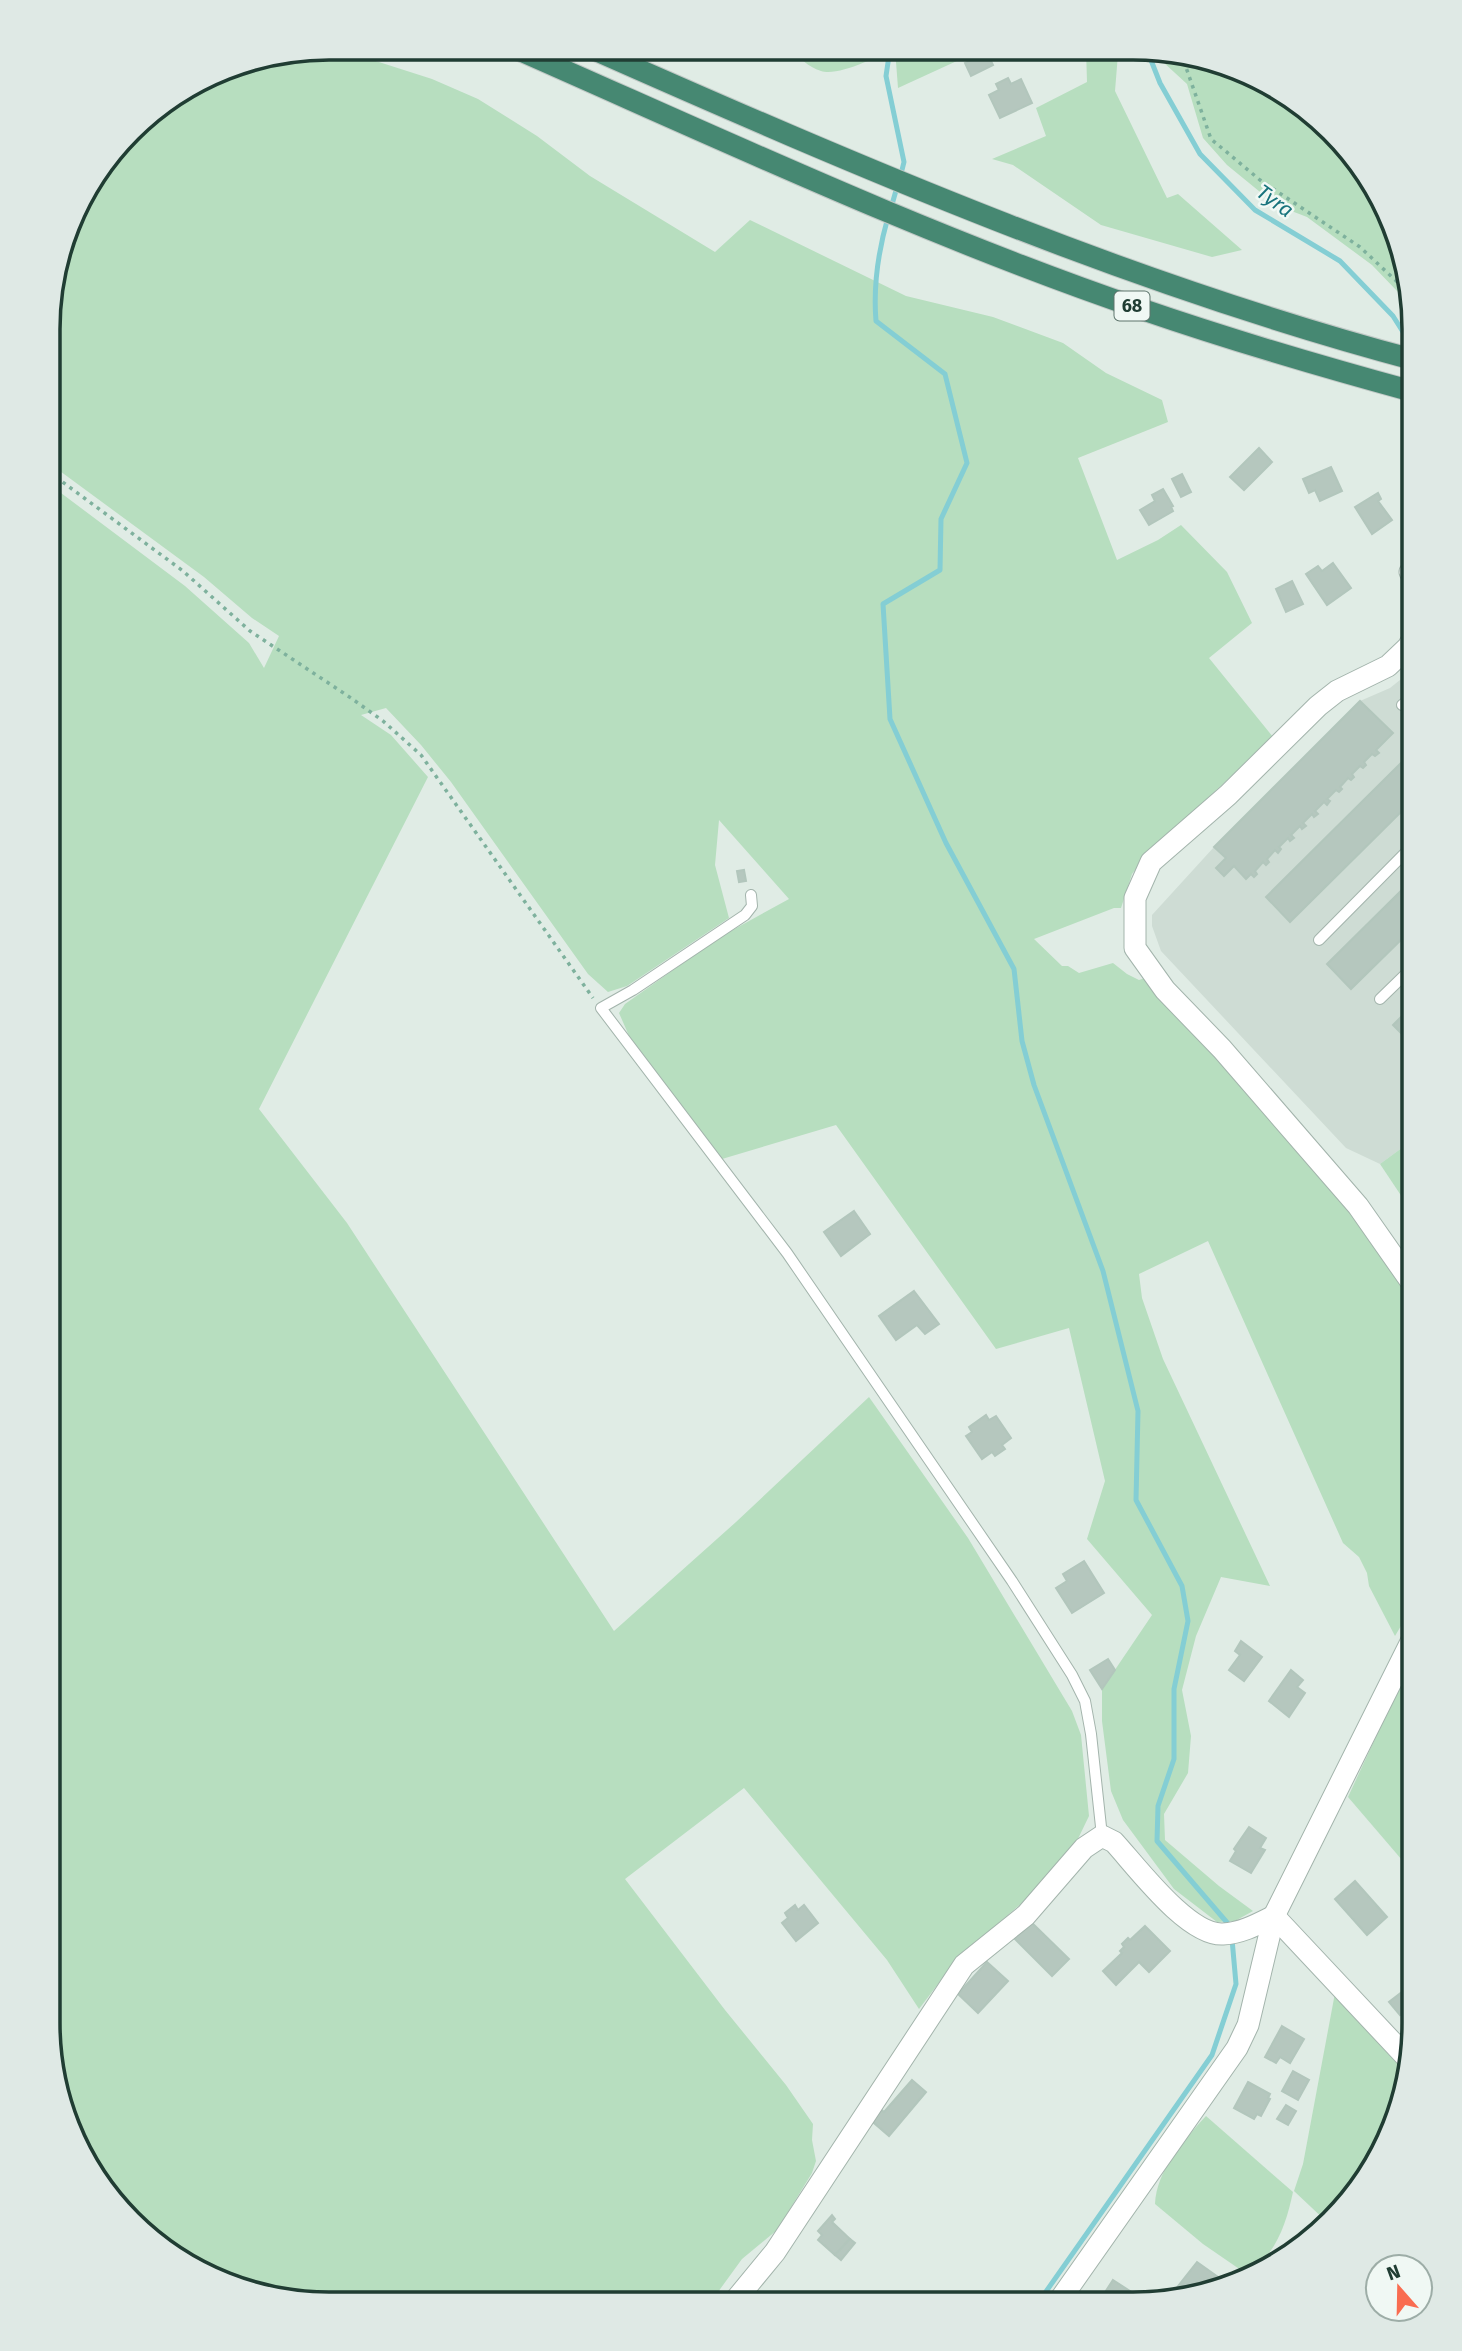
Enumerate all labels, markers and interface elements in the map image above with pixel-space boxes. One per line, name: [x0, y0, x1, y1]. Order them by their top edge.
water label: Tyra: [1251, 179, 1299, 223]
road number: 68: [1114, 292, 1150, 320]
north arrow: [1364, 2253, 1434, 2323]
text: N: [1383, 2260, 1403, 2285]

